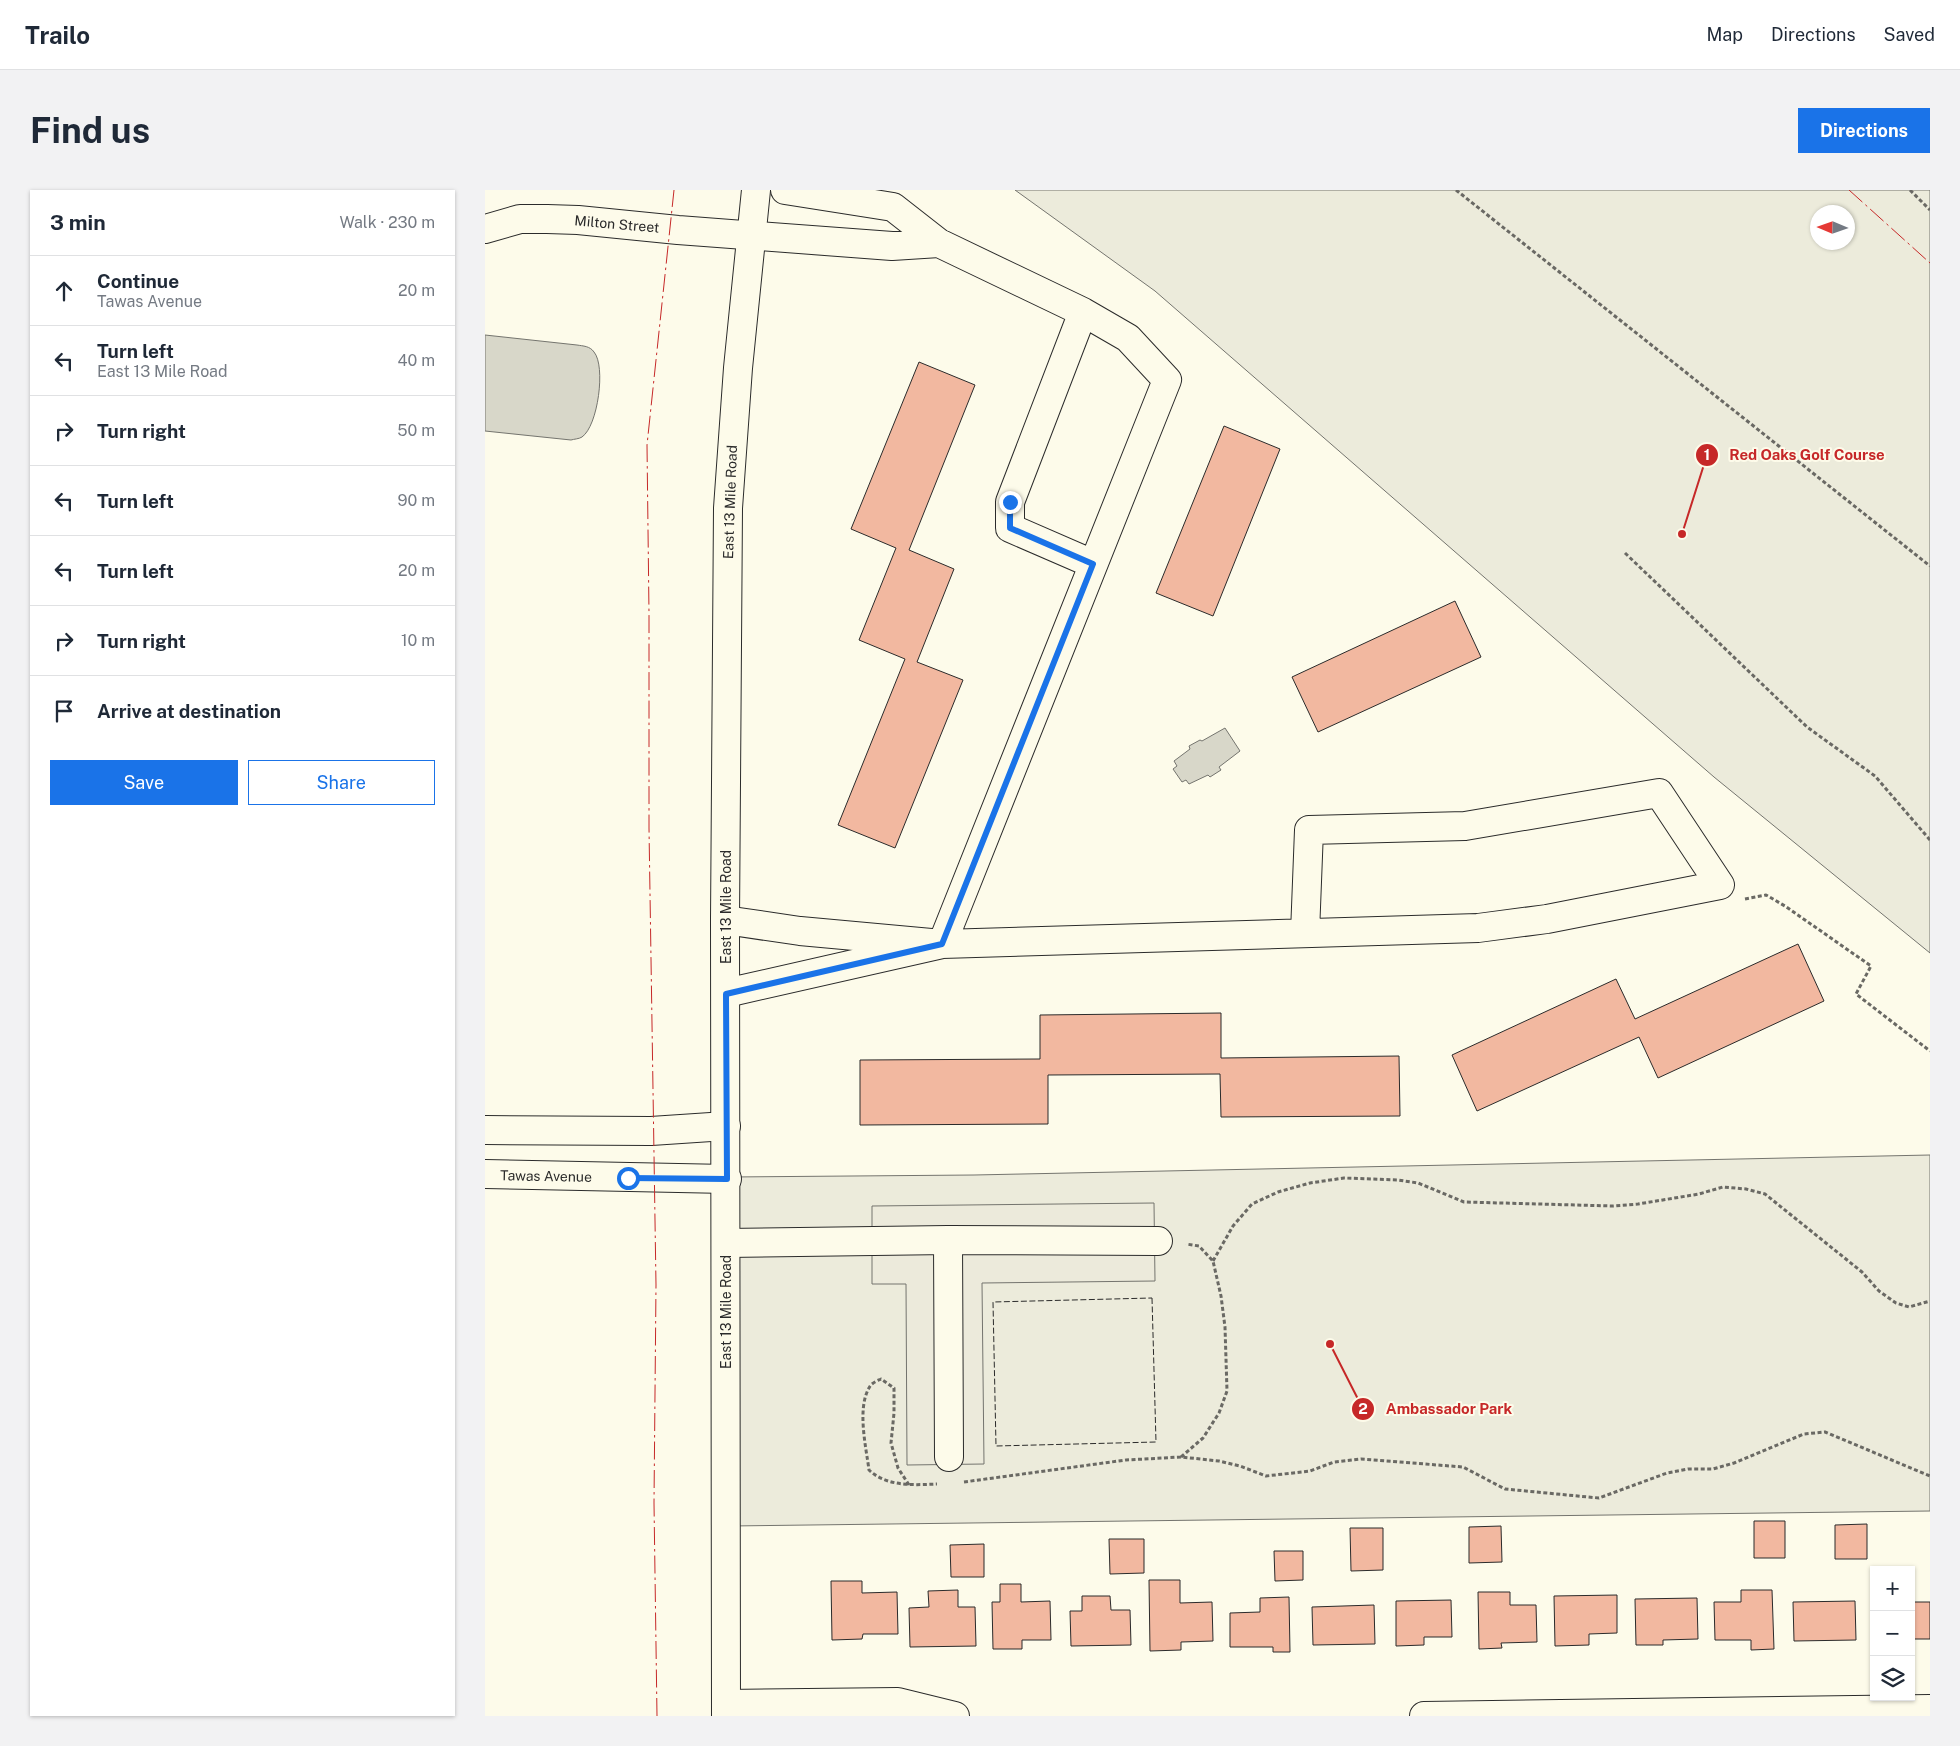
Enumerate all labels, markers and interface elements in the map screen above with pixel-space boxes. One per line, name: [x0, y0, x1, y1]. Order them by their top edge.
text: Trailo: [25, 21, 90, 49]
text: Map: [1706, 24, 1743, 45]
text: Directions: [1771, 24, 1856, 45]
text: Saved: [1884, 24, 1935, 45]
button: Directions: [1798, 108, 1930, 153]
text: Find us: [30, 110, 150, 151]
north arrow: [1810, 205, 1855, 250]
text: 3 min: [50, 210, 106, 235]
street label: Milton Street: [574, 212, 660, 236]
text: Walk · 230 m: [339, 213, 435, 232]
text: Continue: [97, 270, 179, 292]
icon: ahead: [50, 277, 78, 305]
text: 20 m: [398, 281, 435, 300]
text: Tawas Avenue: [97, 292, 202, 311]
text: Turn left: [97, 340, 174, 362]
icon: left: [50, 347, 78, 375]
text: 40 m: [397, 351, 435, 370]
text: East 13 Mile Road: [97, 362, 228, 381]
icon: right: [50, 417, 78, 445]
text: Turn right: [97, 420, 186, 442]
text: 50 m: [397, 421, 435, 440]
callout: Red Oaks Golf Course: [1694, 440, 1895, 470]
street label: East 13 Mile Road: [720, 445, 740, 559]
text: 1: [1704, 446, 1710, 463]
text: Red Oaks Golf Course: [1729, 446, 1885, 463]
icon: left: [50, 487, 78, 515]
text: Turn left: [97, 490, 174, 512]
text: 90 m: [398, 491, 435, 510]
route end: [999, 491, 1022, 514]
icon: left: [50, 557, 78, 585]
text: Turn left: [97, 560, 174, 582]
text: 20 m: [398, 561, 435, 580]
icon: right: [50, 627, 78, 655]
text: Turn right: [97, 630, 186, 652]
text: 10 m: [401, 631, 435, 650]
icon: arrive: [50, 697, 78, 725]
text: Arrive at destination: [97, 700, 281, 722]
button: Save: [50, 760, 238, 805]
button: Share: [248, 760, 435, 805]
street label: East 13 Mile Road: [718, 850, 734, 964]
street label: Tawas Avenue: [500, 1167, 592, 1185]
route start: [617, 1167, 640, 1190]
street label: East 13 Mile Road: [718, 1255, 734, 1369]
callout: Ambassador Park: [1351, 1394, 1522, 1424]
text: 2: [1358, 1400, 1368, 1417]
text: Ambassador Park: [1386, 1400, 1513, 1417]
map controls: [1870, 1566, 1915, 1701]
button: +: [1870, 1566, 1915, 1611]
button: −: [1870, 1611, 1915, 1656]
button: layers: [1870, 1656, 1915, 1701]

